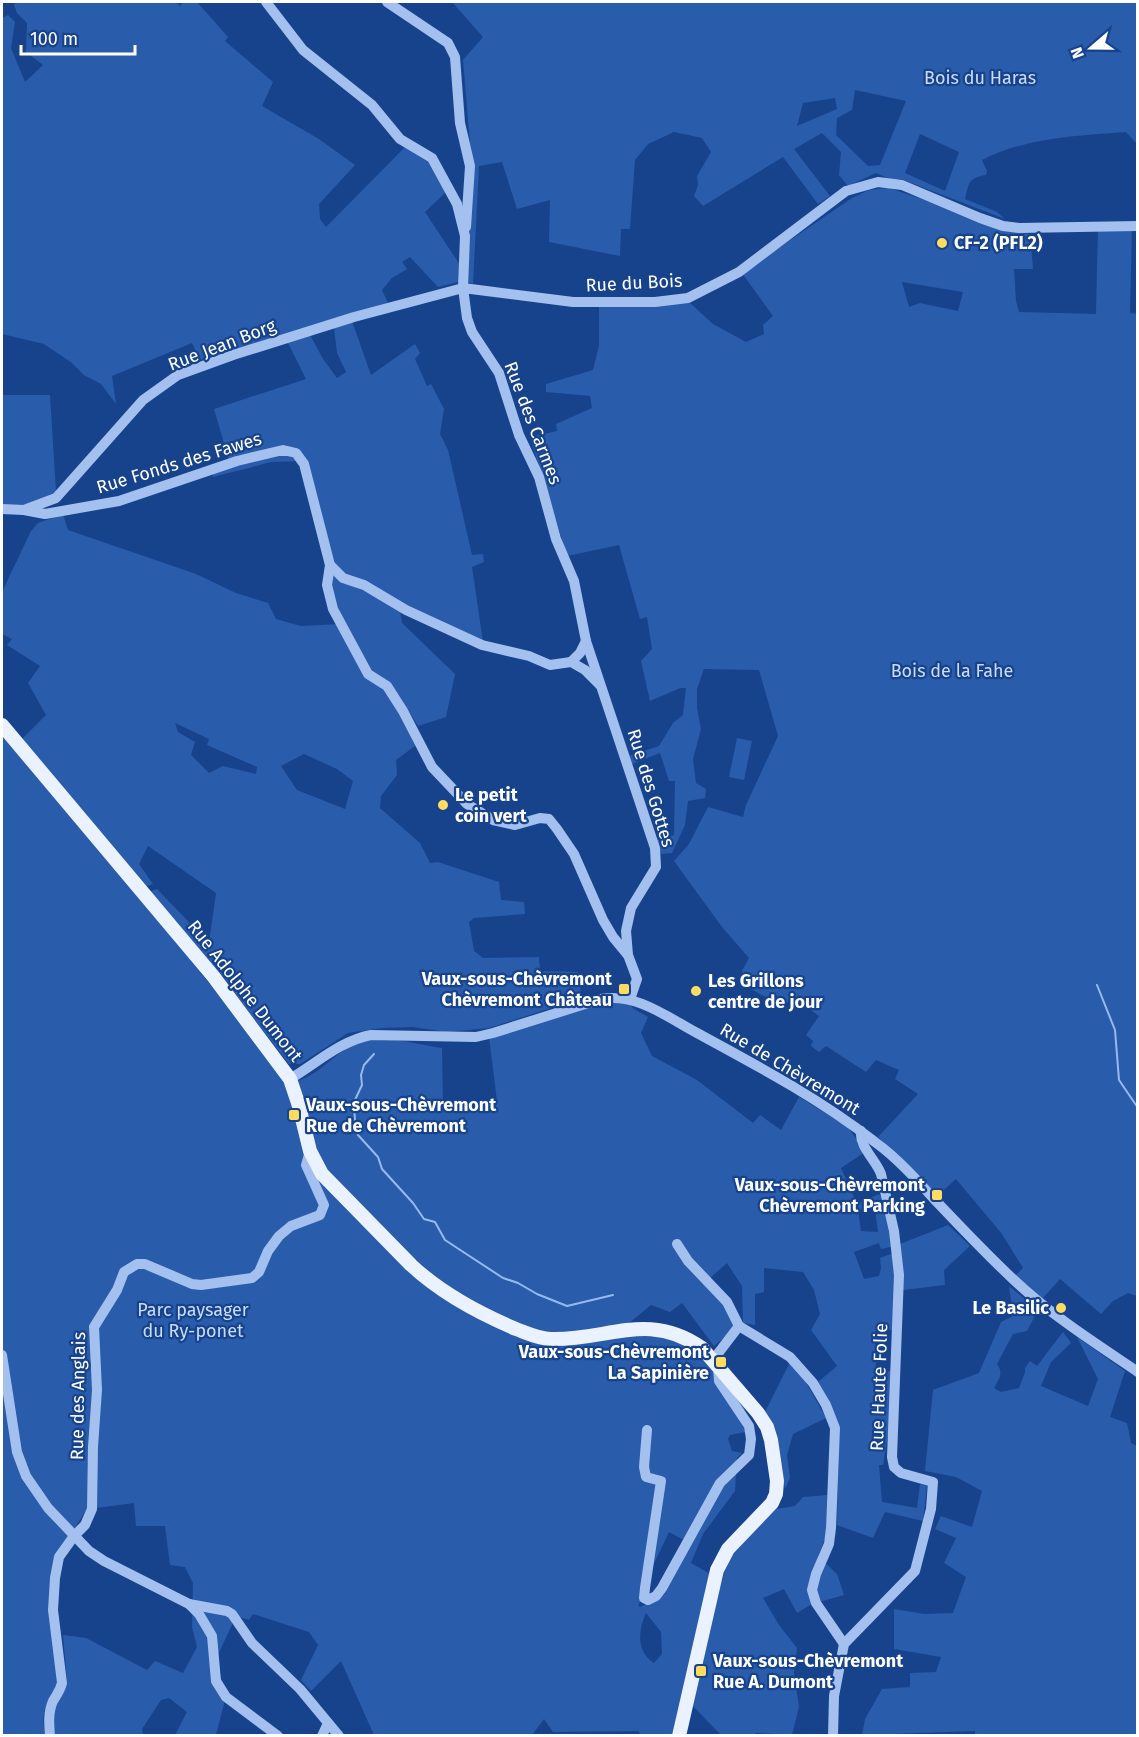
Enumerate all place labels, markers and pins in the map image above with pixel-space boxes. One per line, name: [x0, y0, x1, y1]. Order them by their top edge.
place label: CF-2 (PFL2): [954, 232, 1043, 254]
marker: CF-2 (PFL2): [935, 236, 949, 250]
place label: Le petit coin vert: [455, 784, 528, 827]
marker: Le petit coin vert: [436, 798, 450, 812]
place label: Vaux-sous-Chèvremont Chèvremont Château: [421, 968, 613, 1011]
place label: Les Grillons centre de jour: [708, 970, 823, 1013]
marker: Vaux-sous-Chèvremont Chèvremont Château: [617, 982, 631, 996]
marker: Les Grillons centre de jour: [689, 984, 703, 998]
place label: Vaux-sous-Chèvremont Rue de Chèvremont: [305, 1094, 497, 1137]
marker: Vaux-sous-Chèvremont Rue de Chèvremont: [287, 1108, 301, 1122]
place label: Vaux-sous-Chèvremont Chèvremont Parking: [734, 1174, 926, 1217]
marker: Vaux-sous-Chèvremont Chèvremont Parking: [930, 1188, 944, 1202]
place label: Le Basilic: [972, 1297, 1049, 1319]
marker: Le Basilic: [1054, 1301, 1068, 1315]
place label: Vaux-sous-Chèvremont La Sapinière: [518, 1341, 710, 1384]
marker: Vaux-sous-Chèvremont La Sapinière: [714, 1355, 728, 1369]
place label: Vaux-sous-Chèvremont Rue A. Dumont: [712, 1650, 904, 1693]
marker: Vaux-sous-Chèvremont Rue A. Dumont: [694, 1664, 708, 1678]

